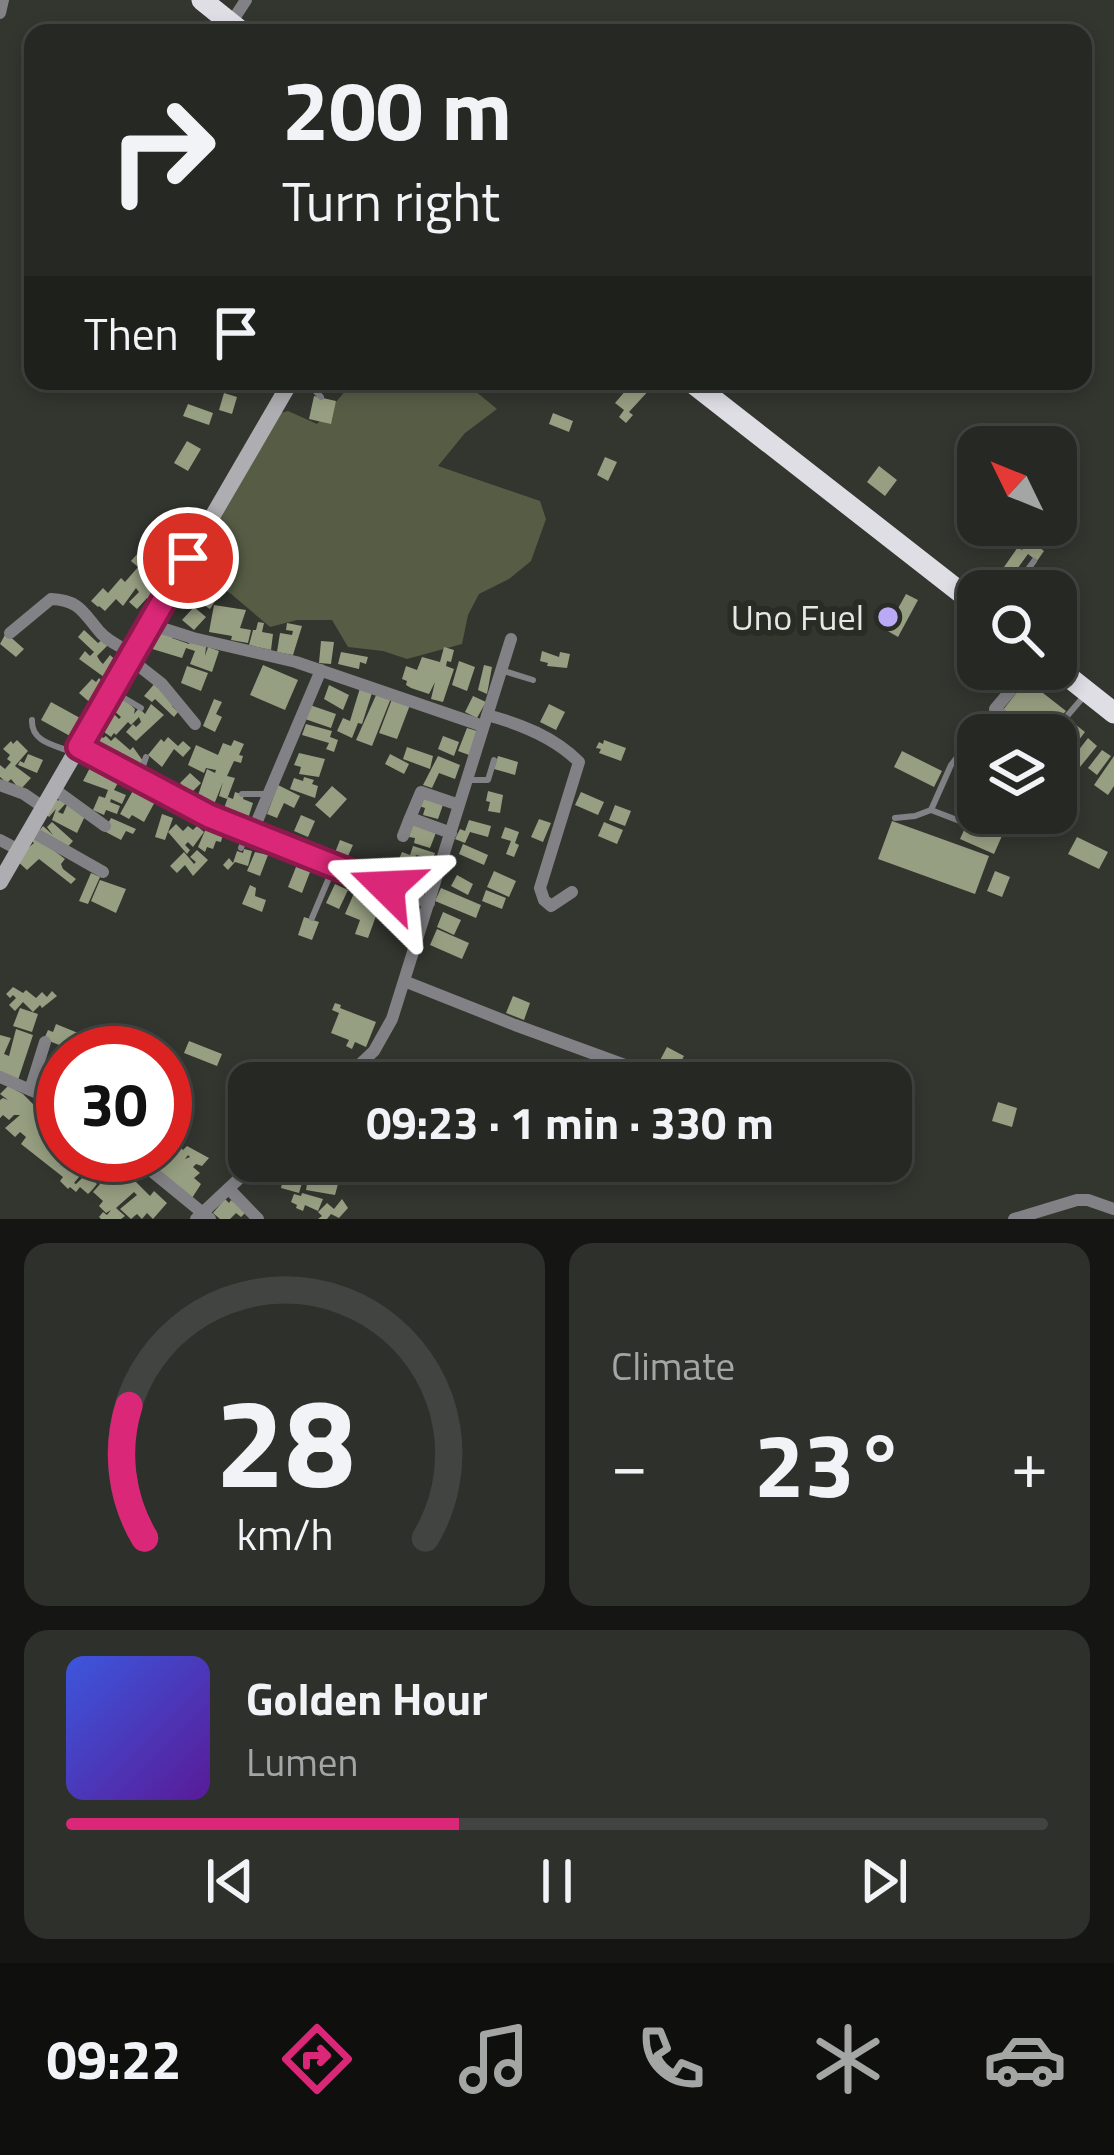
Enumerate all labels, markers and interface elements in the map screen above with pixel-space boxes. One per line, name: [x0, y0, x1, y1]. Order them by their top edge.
text: 200 m: [282, 45, 512, 173]
icon: right: [84, 72, 240, 228]
text: Turn right: [282, 160, 500, 242]
text: Then: [84, 299, 179, 367]
icon: arrive: [203, 300, 269, 366]
north arrow: [957, 426, 1077, 546]
map controls: [957, 426, 1077, 834]
pin: [137, 507, 239, 609]
icon: arrive: [155, 525, 221, 591]
button: search: [957, 570, 1077, 690]
place label: Uno Fuel: [731, 589, 864, 644]
marker: Uno Fuel: [875, 604, 901, 630]
button: layers: [957, 714, 1077, 834]
position arrow: [324, 824, 450, 950]
speed limit sign: 30: [36, 1026, 192, 1182]
text: 09:23 · 1 min · 330 m: [366, 1088, 774, 1156]
text: Climate: [611, 1336, 735, 1395]
text: 28: [215, 1346, 354, 1535]
text: 23°: [754, 1395, 905, 1532]
text: −: [611, 1413, 648, 1514]
text: +: [1011, 1413, 1048, 1514]
text: km/h: [236, 1500, 333, 1566]
text: Golden Hour: [246, 1664, 488, 1732]
text: Lumen: [246, 1732, 358, 1791]
icon: previous: [197, 1848, 263, 1914]
icon: pause: [524, 1848, 590, 1914]
icon: next: [851, 1848, 917, 1914]
icon: directions: [275, 2017, 359, 2101]
icon: music: [452, 2017, 536, 2101]
icon: phone: [629, 2017, 713, 2101]
icon: climate: [806, 2017, 890, 2101]
icon: car: [983, 2017, 1067, 2101]
text: 09:22: [47, 2018, 181, 2100]

